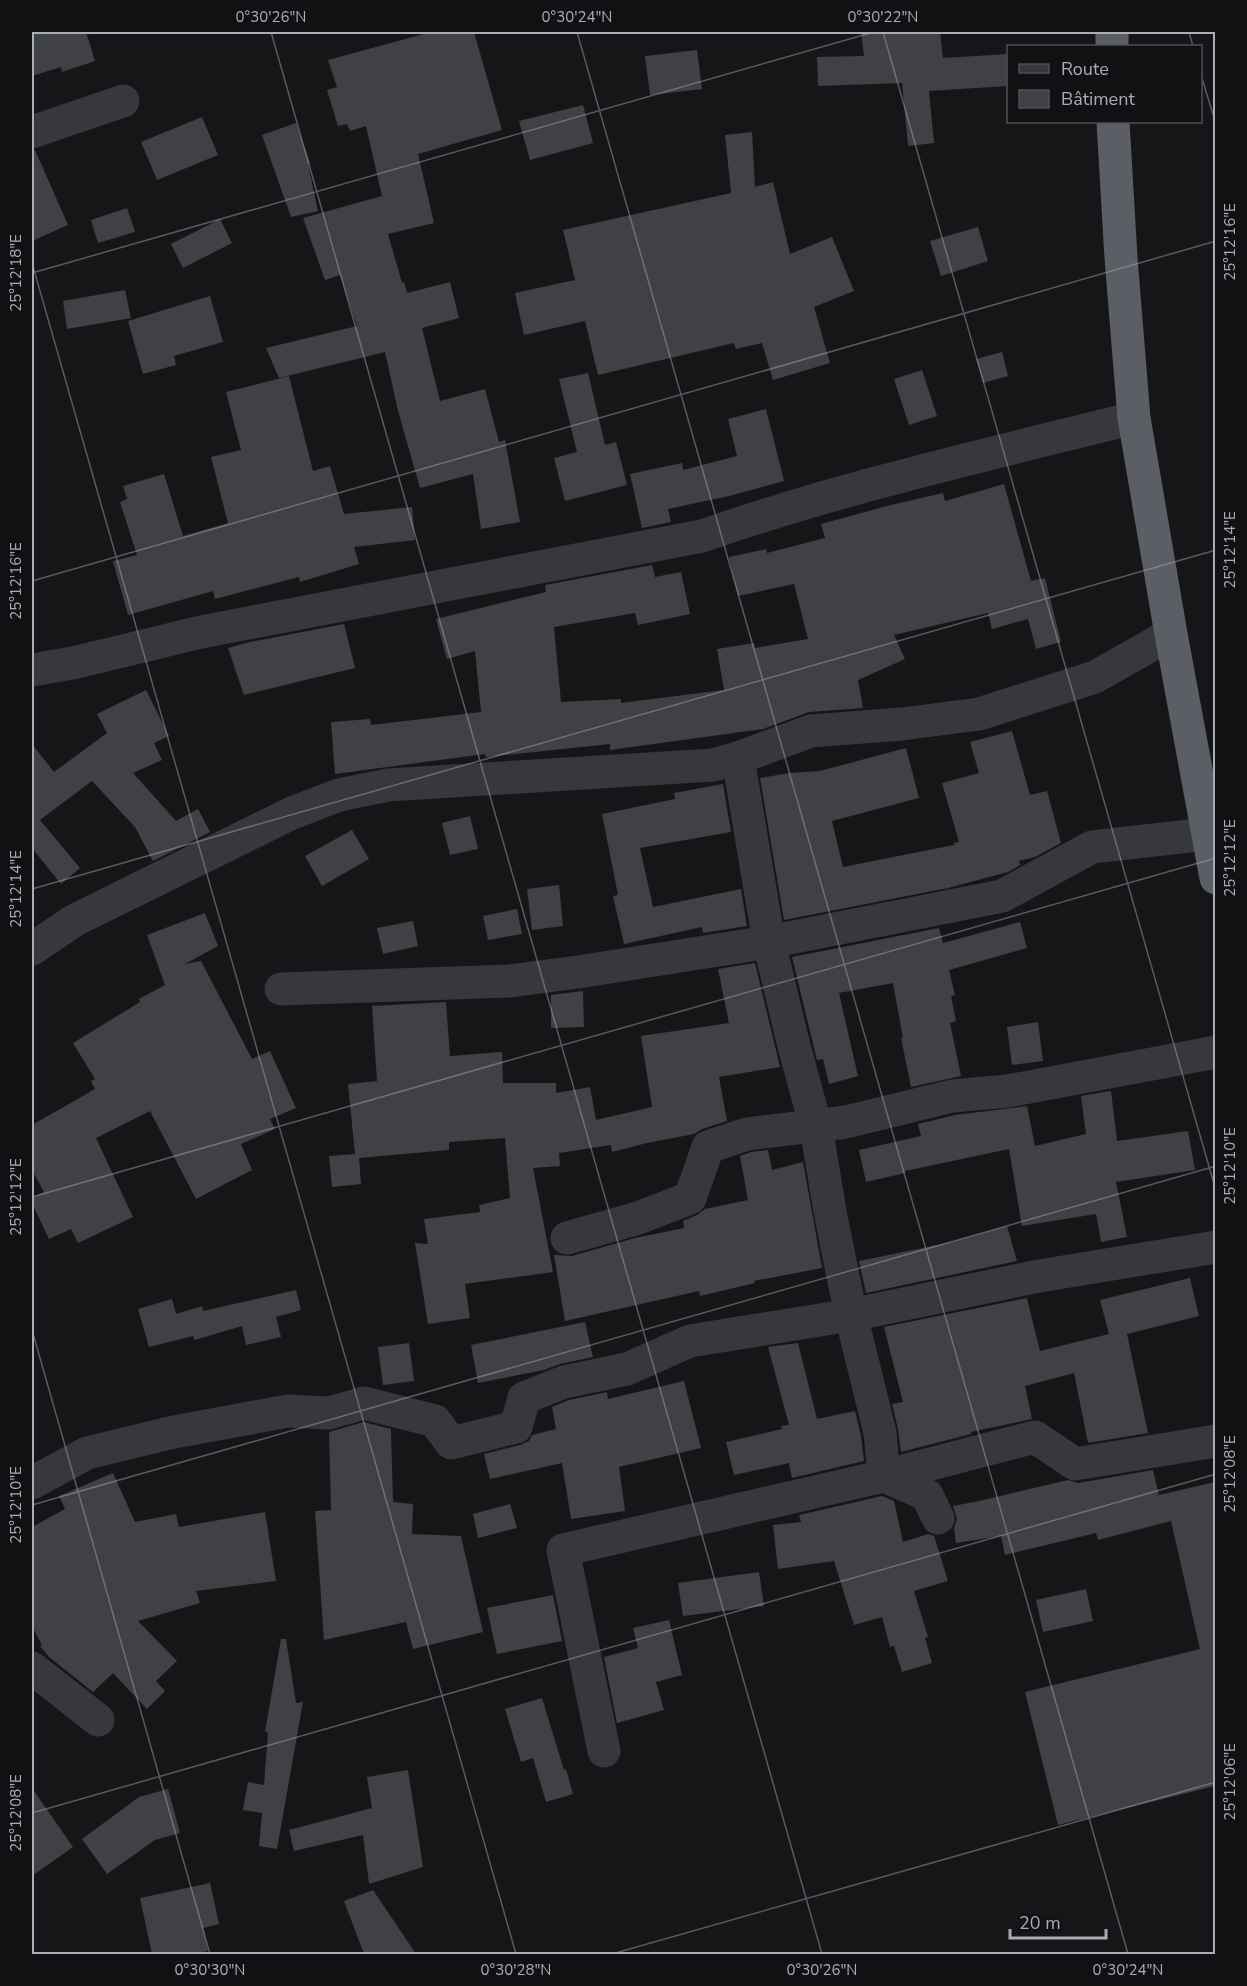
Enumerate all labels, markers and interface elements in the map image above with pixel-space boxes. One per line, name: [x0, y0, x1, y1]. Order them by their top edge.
text: 0°30'26"N: [236, 7, 306, 27]
text: 0°30'24"N: [542, 7, 612, 27]
text: 0°30'22"N: [848, 7, 918, 27]
legend: [1007, 45, 1202, 123]
text: Route: [1061, 57, 1109, 81]
text: Bâtiment: [1061, 87, 1135, 111]
text: 25°12'16"E: [1220, 203, 1240, 281]
text: 25°12'18"E: [6, 234, 26, 312]
text: 25°12'14"E: [1220, 511, 1240, 589]
text: 25°12'16"E: [6, 542, 26, 620]
text: 25°12'12"E: [1220, 819, 1240, 897]
text: 25°12'14"E: [6, 850, 26, 928]
text: 25°12'10"E: [1220, 1127, 1240, 1205]
text: 25°12'12"E: [6, 1158, 26, 1236]
text: 25°12'08"E: [1220, 1435, 1240, 1513]
text: 25°12'10"E: [6, 1466, 26, 1544]
text: 25°12'06"E: [1220, 1743, 1240, 1821]
text: 25°12'08"E: [6, 1774, 26, 1852]
scale bar: [1010, 1902, 1106, 1940]
text: 20 m: [1019, 1911, 1061, 1935]
text: 0°30'30"N: [175, 1960, 245, 1980]
text: 0°30'28"N: [481, 1960, 551, 1980]
text: 0°30'26"N: [787, 1960, 857, 1980]
text: 0°30'24"N: [1093, 1960, 1163, 1980]

